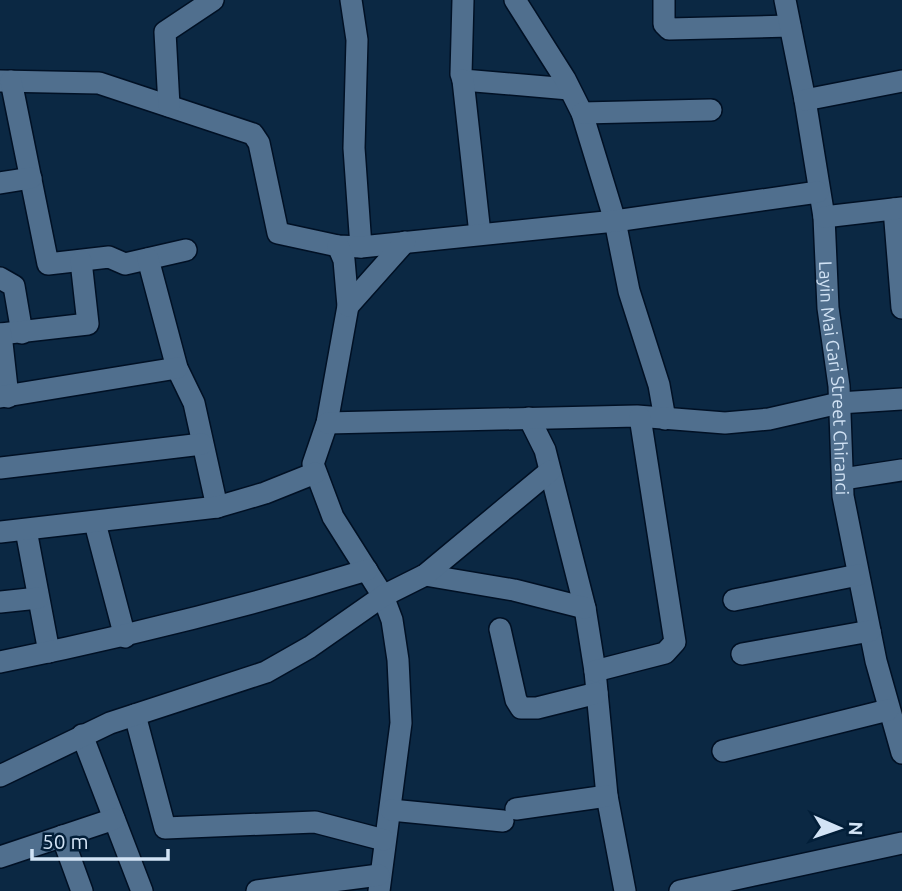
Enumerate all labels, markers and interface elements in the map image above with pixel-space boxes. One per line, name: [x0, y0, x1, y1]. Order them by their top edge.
street label: Layin Mai Gari Street Chiranci: [816, 260, 853, 495]
north arrow: [804, 793, 874, 863]
scale bar: [32, 818, 168, 862]
text: N: [845, 821, 867, 836]
text: 50 m: [42, 829, 89, 853]

